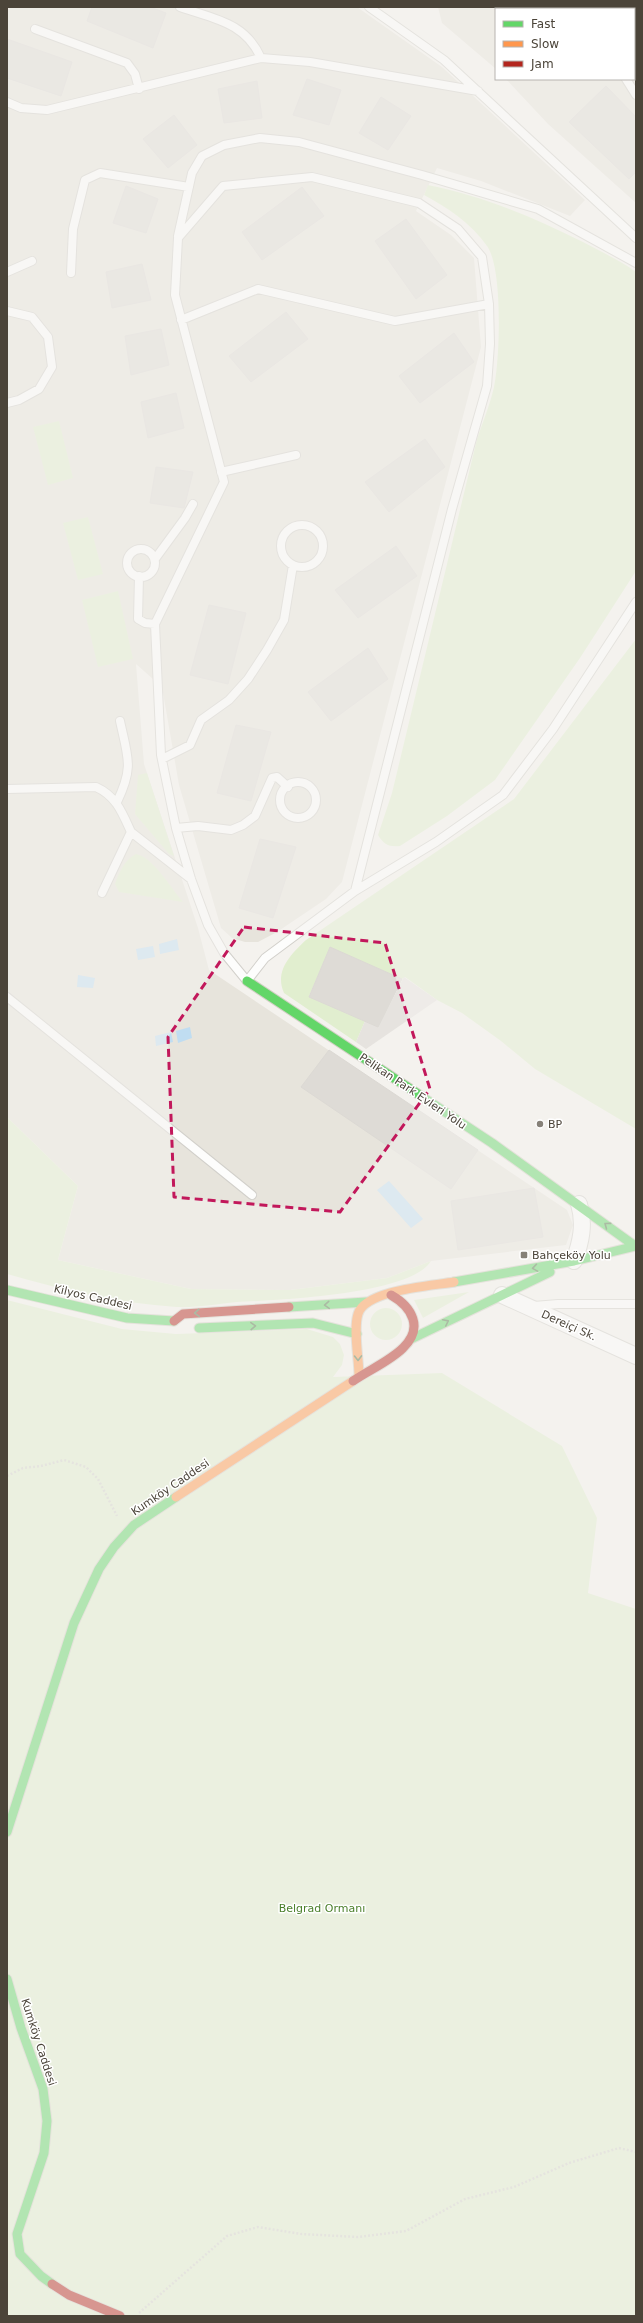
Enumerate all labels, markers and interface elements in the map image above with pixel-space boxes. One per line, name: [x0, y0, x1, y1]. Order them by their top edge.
legend: [495, 8, 635, 80]
text: Fast: [531, 17, 555, 31]
text: Slow: [531, 37, 559, 51]
text: Jam: [530, 57, 554, 71]
street label: Pelikan Park Evleri Yolu: [357, 1051, 469, 1132]
place label: BP: [548, 1118, 563, 1131]
marker: BP: [535, 1119, 545, 1129]
one-way arrow: [604, 1223, 611, 1230]
place label: Bahçeköy Yolu: [532, 1249, 611, 1262]
marker: Bahçeköy Yolu: [519, 1250, 529, 1260]
one-way arrow: [532, 1263, 538, 1271]
street label: Kilyos Caddesi: [53, 1282, 133, 1313]
one-way arrow: [324, 1300, 330, 1309]
street label: Dereiçi Sk.: [539, 1308, 598, 1343]
one-way arrow: [194, 1309, 200, 1318]
one-way arrow: [441, 1319, 449, 1327]
one-way arrow: [250, 1321, 256, 1330]
one-way arrow: [354, 1355, 363, 1361]
street label: Kumköy Caddesi: [129, 1457, 212, 1518]
park label: Belgrad Ormanı: [279, 1902, 365, 1915]
street label: Kumköy Caddesi: [18, 1997, 59, 2087]

